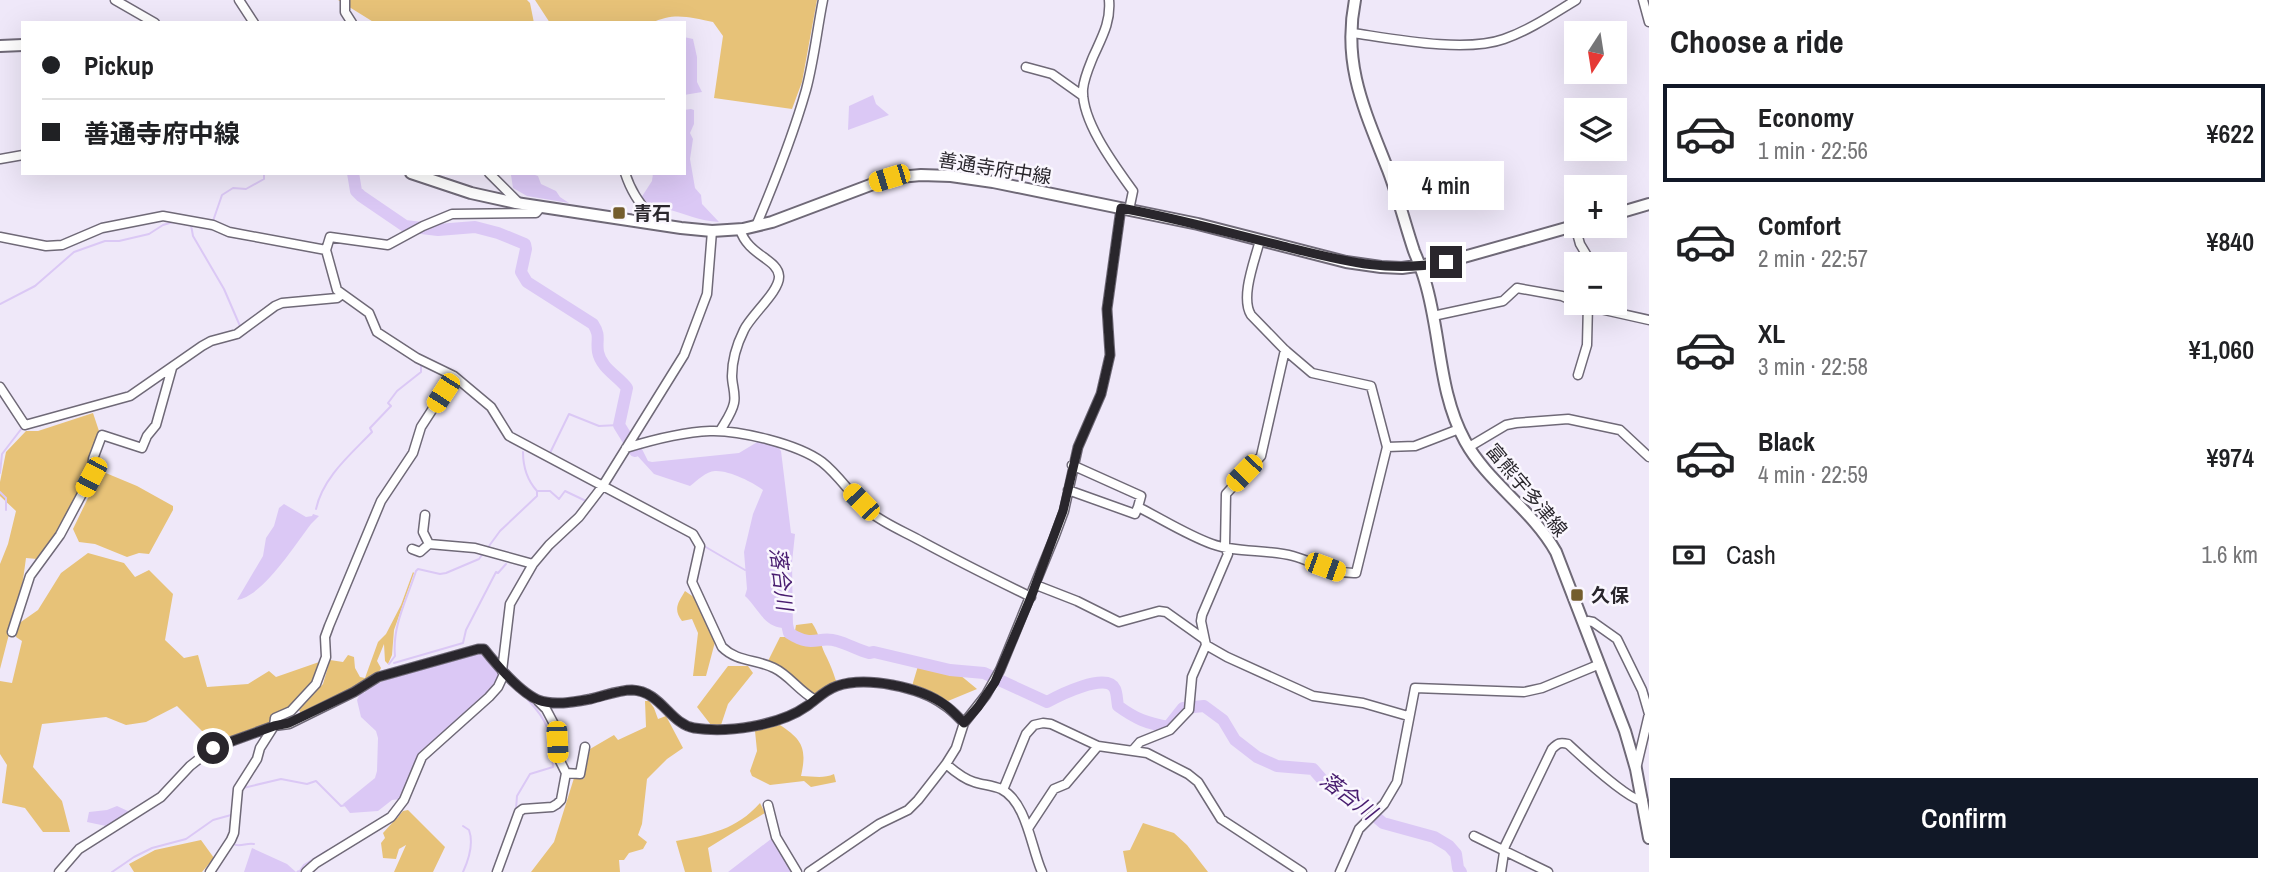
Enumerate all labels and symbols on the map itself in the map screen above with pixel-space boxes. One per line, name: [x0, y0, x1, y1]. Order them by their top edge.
north arrow: [1564, 21, 1628, 84]
street label: 善通寺府中線: [937, 146, 1053, 190]
callout: 4 min: [1388, 160, 1504, 210]
car: [866, 162, 913, 194]
place label: 青石: [633, 200, 671, 226]
marker: 青石: [611, 205, 627, 221]
route end: [1430, 246, 1462, 278]
car: [423, 370, 464, 416]
street label: 富熊宇多津線: [1480, 438, 1574, 542]
car: [1222, 451, 1267, 495]
car: [72, 454, 111, 500]
car: [839, 480, 884, 524]
water label: 落合川: [763, 546, 800, 614]
car: [1302, 550, 1349, 584]
place label: 久保: [1591, 582, 1629, 608]
marker: 久保: [1569, 587, 1585, 603]
car: [546, 720, 569, 764]
route start: [197, 732, 229, 764]
water label: 落合川: [1314, 765, 1384, 827]

